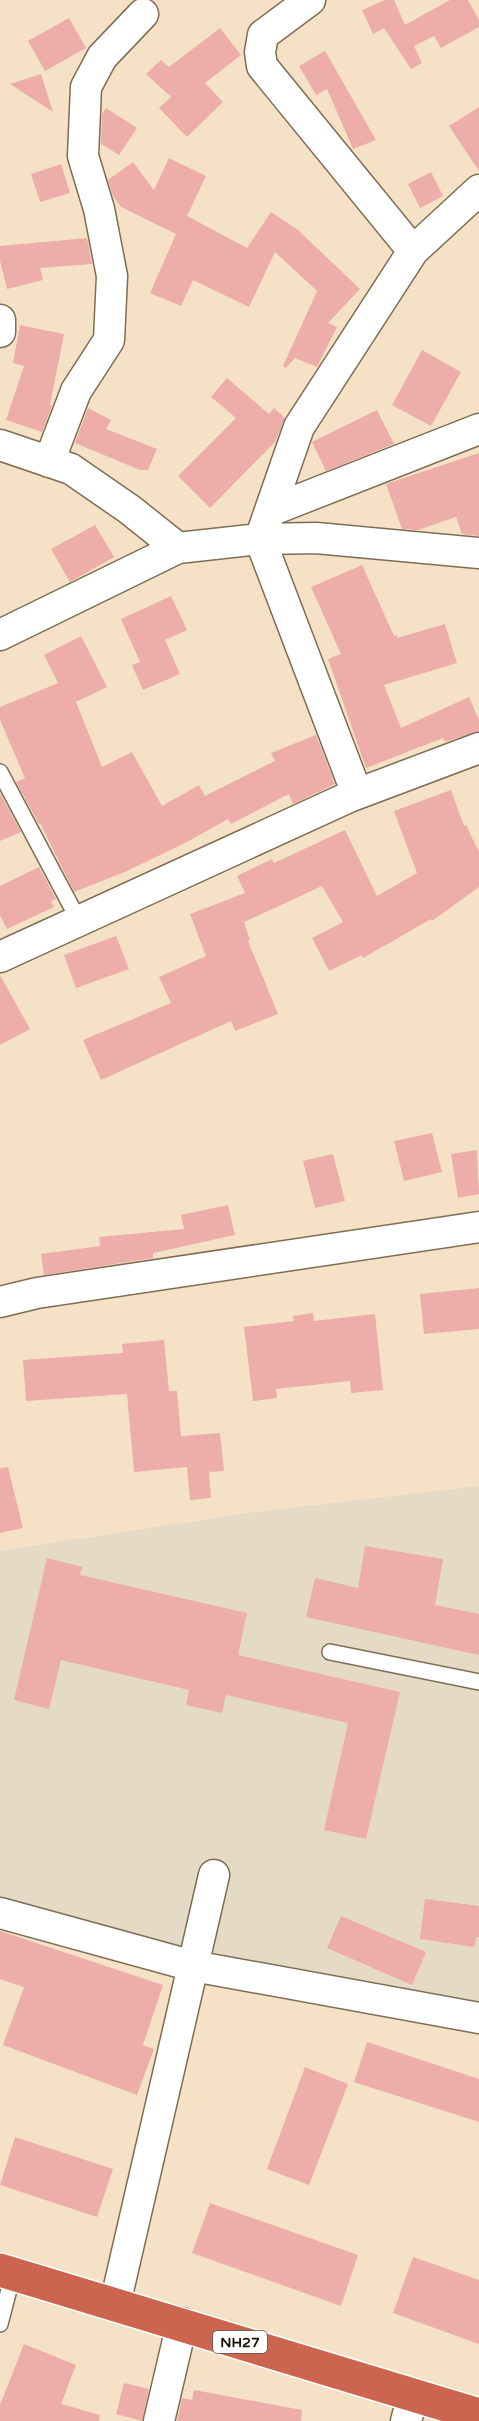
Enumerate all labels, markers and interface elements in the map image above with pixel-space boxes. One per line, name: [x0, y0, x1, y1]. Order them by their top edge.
road number: NH27: [213, 2331, 267, 2353]

